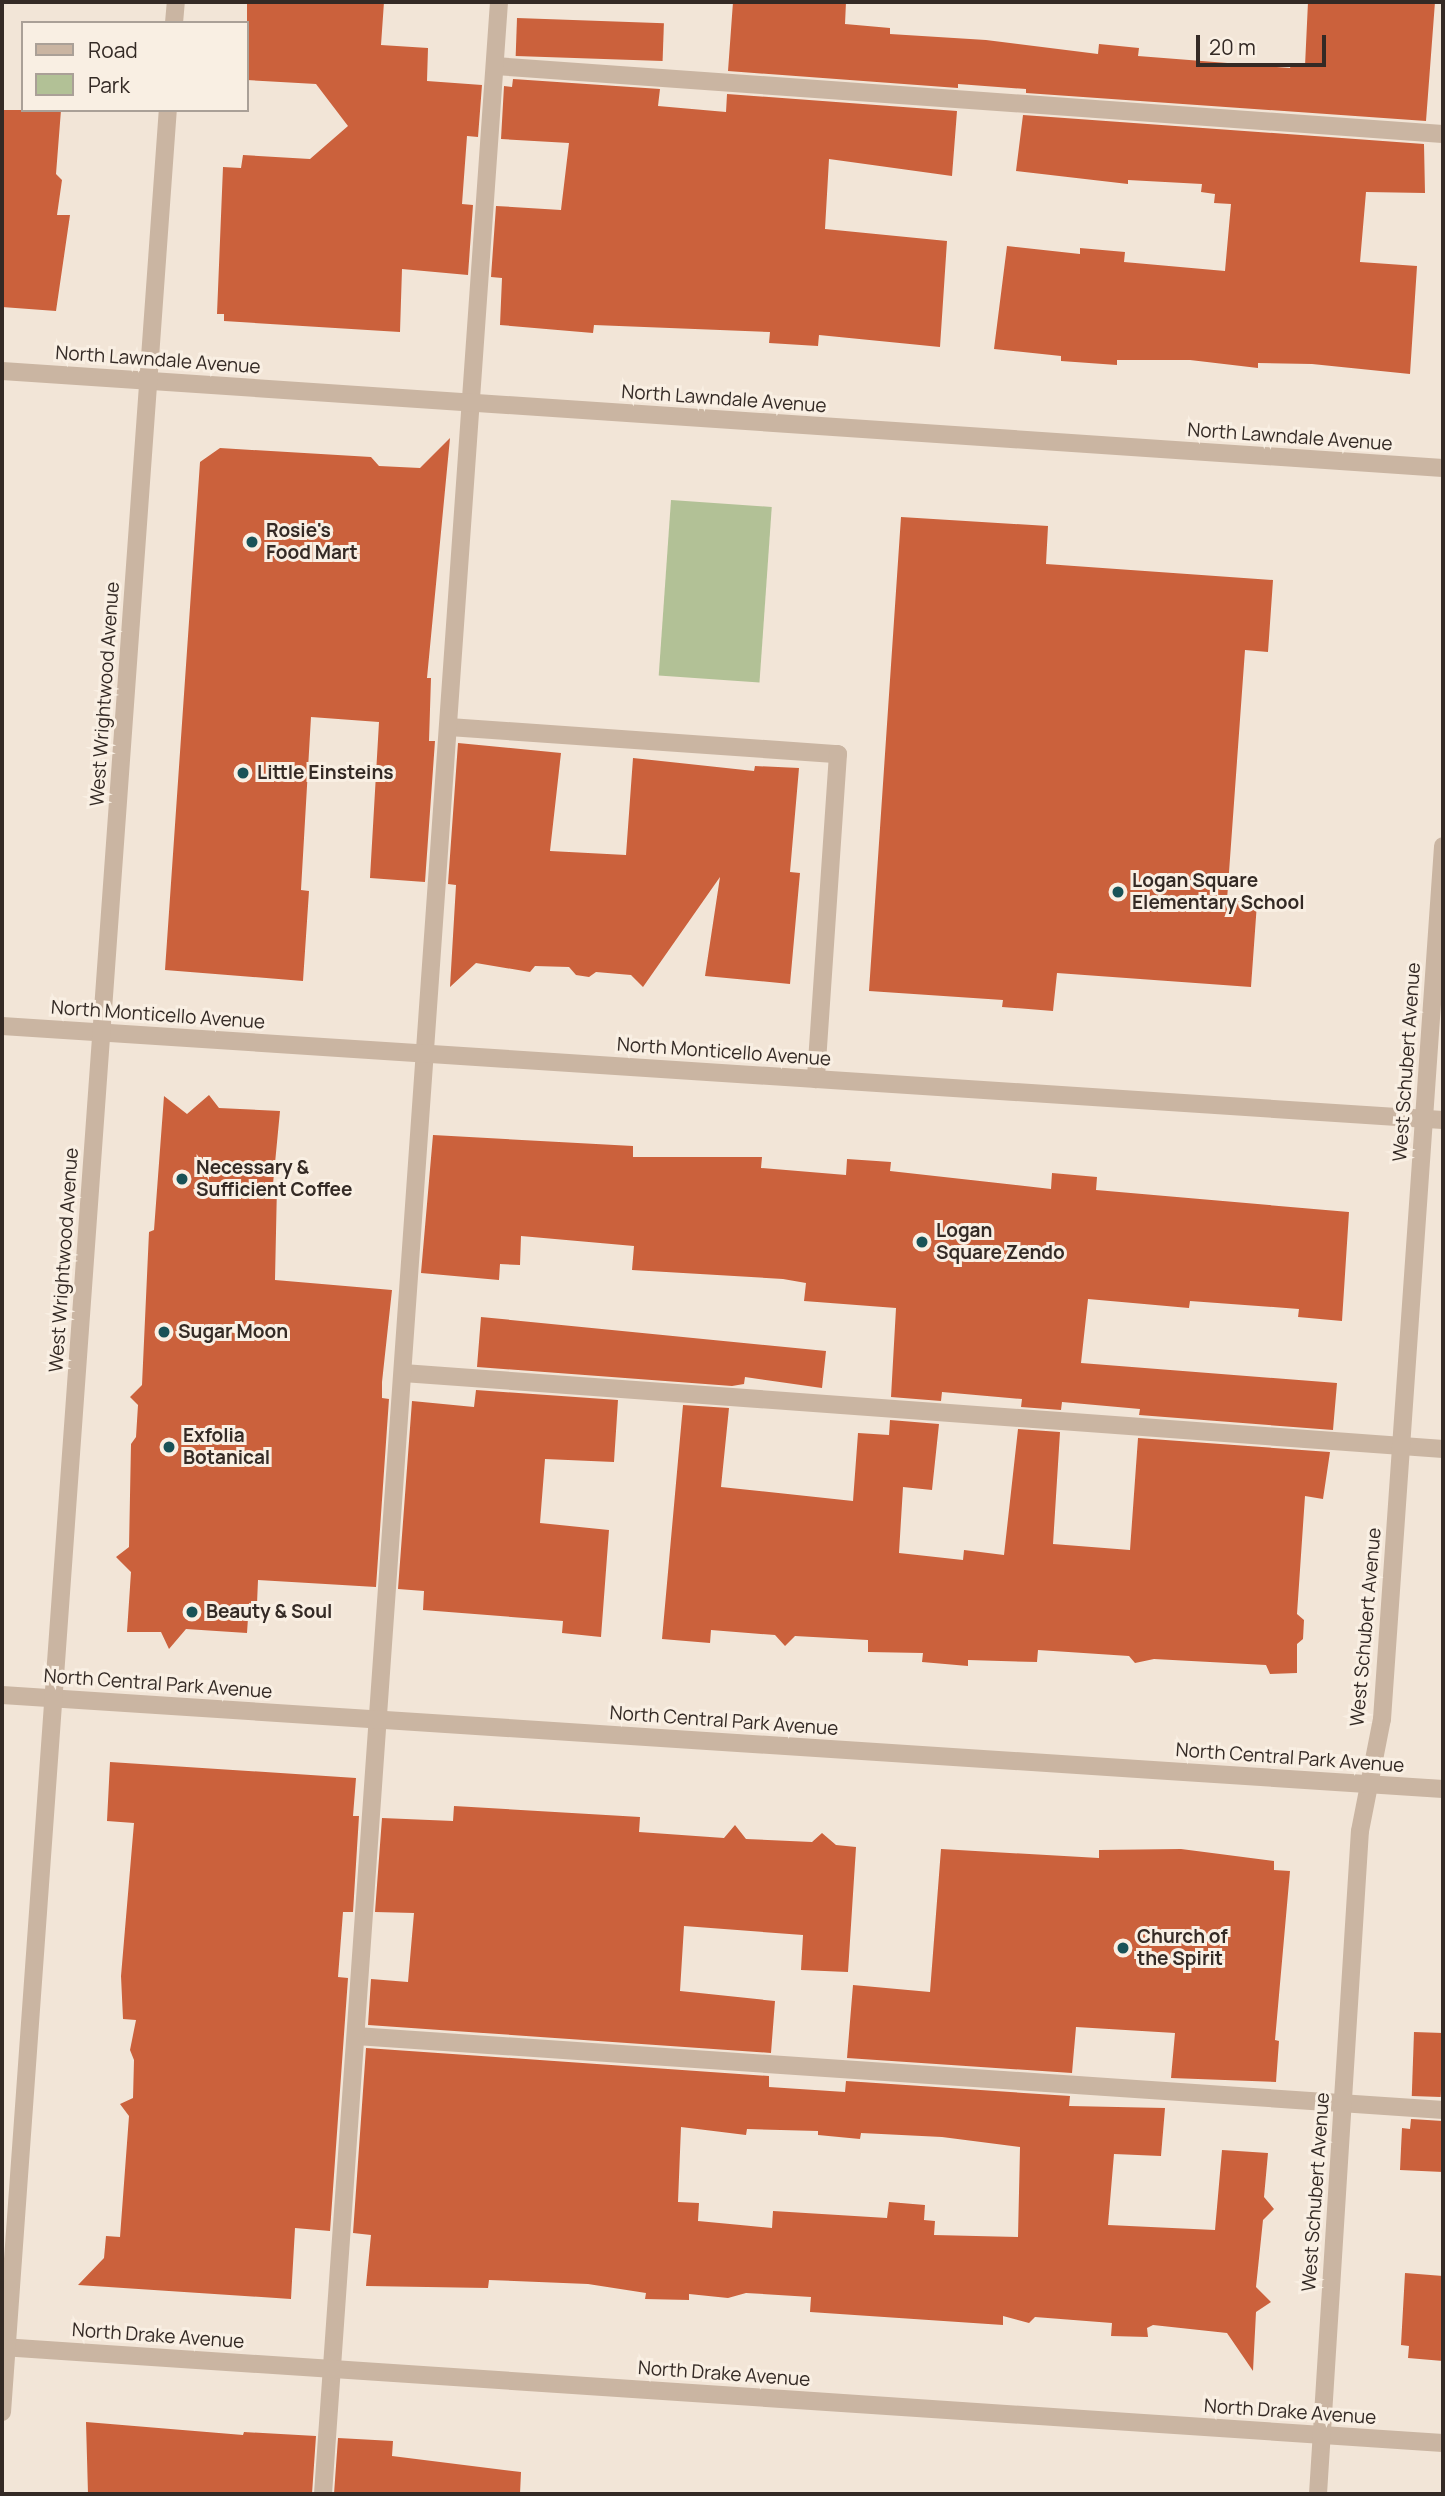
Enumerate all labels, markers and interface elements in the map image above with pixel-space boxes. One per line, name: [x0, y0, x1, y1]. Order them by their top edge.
legend: [21, 21, 248, 112]
scale bar: [1200, 21, 1330, 65]
text: 20 m: [1209, 33, 1256, 61]
text: Road: [88, 36, 138, 64]
text: Park: [88, 71, 130, 99]
street label: North Lawndale Avenue: [55, 341, 261, 379]
street label: North Lawndale Avenue: [621, 380, 827, 418]
street label: North Lawndale Avenue: [1187, 418, 1393, 456]
place label: Rosie's Food Mart: [266, 520, 358, 564]
marker: Rosie's Food Mart: [244, 534, 260, 550]
street label: West Wrightwood Avenue: [86, 581, 124, 807]
place label: Little Einsteins: [257, 762, 394, 784]
marker: Little Einsteins: [235, 765, 251, 781]
place label: Logan Square Elementary School: [1132, 870, 1305, 914]
marker: Logan Square Elementary School: [1110, 884, 1126, 900]
street label: West Schubert Avenue: [1389, 962, 1425, 1162]
street label: North Monticello Avenue: [50, 996, 266, 1034]
street label: North Monticello Avenue: [616, 1033, 832, 1071]
street label: West Wrightwood Avenue: [45, 1147, 83, 1373]
place label: Necessary & Sufficient Coffee: [196, 1157, 352, 1201]
marker: Necessary & Sufficient Coffee: [174, 1171, 190, 1187]
place label: Logan Square Zendo: [936, 1220, 1065, 1264]
marker: Logan Square Zendo: [914, 1234, 930, 1250]
place label: Sugar Moon: [178, 1321, 288, 1343]
marker: Sugar Moon: [156, 1324, 172, 1340]
place label: Exfolia Botanical: [183, 1425, 270, 1469]
marker: Exfolia Botanical: [161, 1439, 177, 1455]
street label: West Schubert Avenue: [1346, 1527, 1386, 1727]
place label: Beauty & Soul: [206, 1601, 332, 1623]
marker: Beauty & Soul: [184, 1604, 200, 1620]
street label: North Central Park Avenue: [43, 1665, 273, 1703]
street label: North Central Park Avenue: [609, 1702, 839, 1740]
street label: North Central Park Avenue: [1175, 1739, 1405, 1777]
place label: Church of the Spirit: [1137, 1926, 1228, 1970]
marker: Church of the Spirit: [1115, 1940, 1131, 1956]
street label: West Schubert Avenue: [1298, 2092, 1334, 2292]
street label: North Drake Avenue: [71, 2319, 245, 2353]
street label: North Drake Avenue: [637, 2357, 811, 2391]
street label: North Drake Avenue: [1203, 2395, 1377, 2429]

